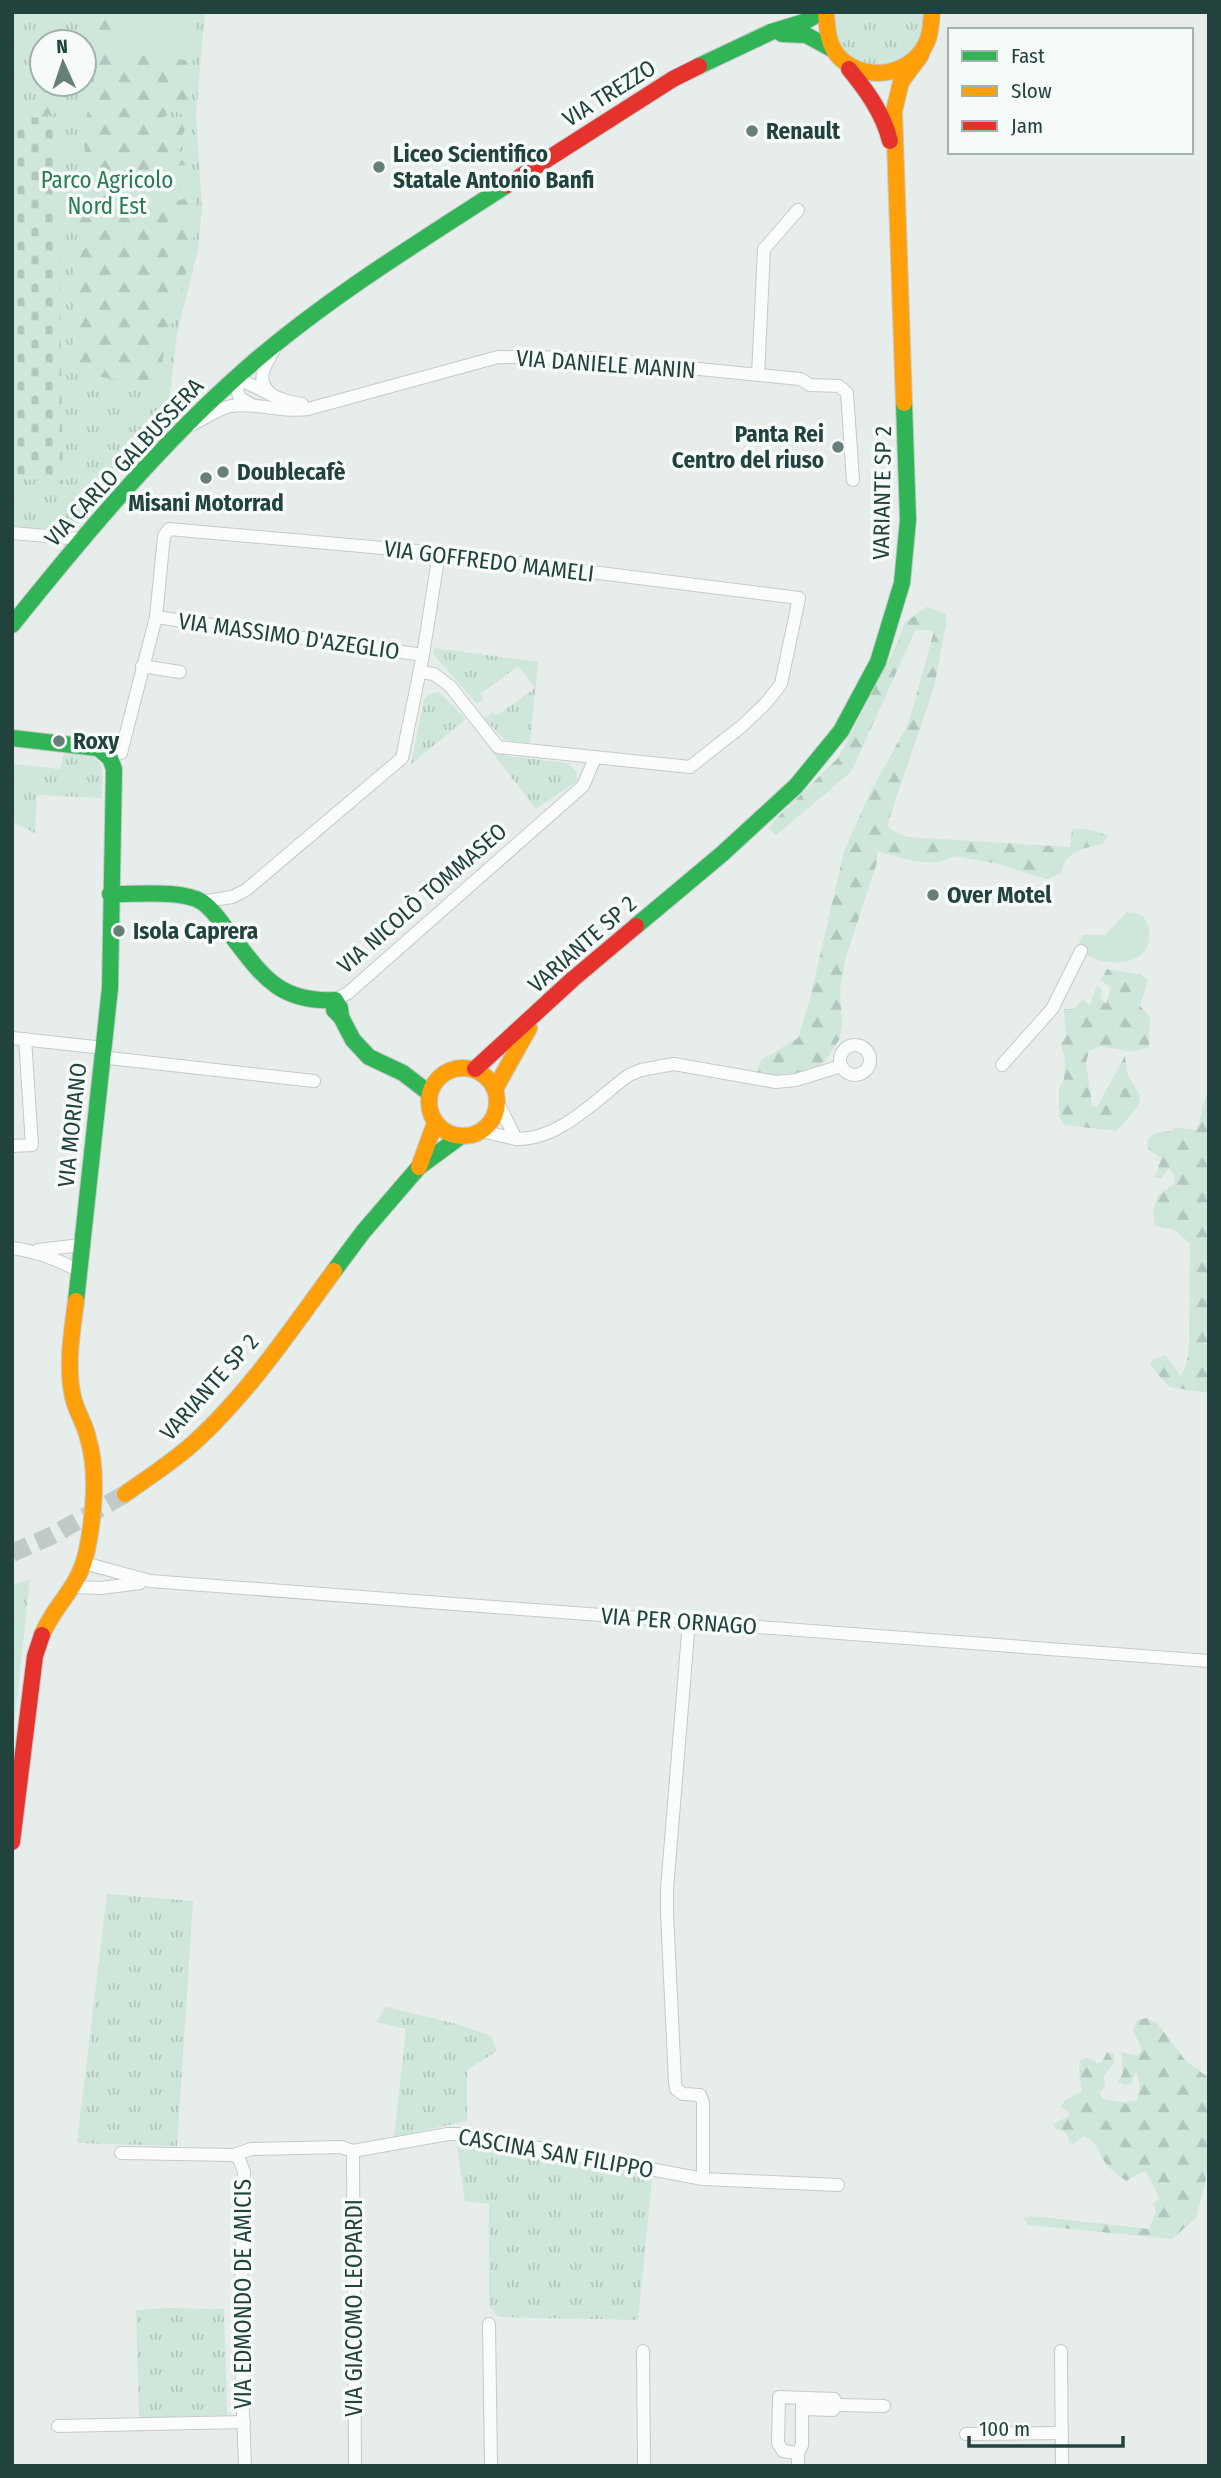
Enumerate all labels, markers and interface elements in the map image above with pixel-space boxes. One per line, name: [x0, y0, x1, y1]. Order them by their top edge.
north arrow: [28, 28, 98, 98]
legend: [948, 28, 1193, 154]
text: N: [56, 35, 68, 58]
text: Fast: [1011, 43, 1045, 69]
street label: VIA TREZZO: [557, 53, 661, 133]
text: Slow: [1011, 78, 1052, 104]
text: Jam: [1011, 113, 1043, 139]
place label: Renault: [766, 117, 841, 145]
marker: Renault: [744, 123, 760, 139]
place label: Liceo Scientifico Statale Antonio Banfi: [393, 140, 594, 194]
marker: Liceo Scientifico Statale Antonio Banfi: [371, 159, 387, 175]
park label: Parco Agricolo Nord Est: [41, 166, 173, 220]
street label: VIA DANIELE MANIN: [515, 344, 697, 384]
street label: VIA CARLO GALBUSSERA: [39, 372, 209, 552]
place label: Panta Rei Centro del riuso: [672, 420, 824, 474]
street label: VARIANTE SP 2: [867, 426, 897, 560]
marker: Panta Rei Centro del riuso: [830, 439, 846, 455]
place label: Doublecafè: [237, 458, 346, 486]
marker: Doublecafè: [215, 464, 231, 480]
marker: Misani Motorrad: [198, 470, 214, 486]
place label: Misani Motorrad: [128, 489, 284, 517]
street label: VIA GOFFREDO MAMELI: [382, 534, 596, 588]
street label: VIA MASSIMO D'AZEGLIO: [177, 607, 401, 665]
place label: Roxy: [73, 727, 120, 755]
marker: Roxy: [51, 733, 67, 749]
street label: VIA NICOLÒ TOMMASEO: [332, 817, 512, 979]
place label: Over Motel: [947, 881, 1052, 909]
marker: Over Motel: [925, 887, 941, 903]
street label: VARIANTE SP 2: [522, 889, 642, 999]
place label: Isola Caprera: [133, 917, 258, 945]
marker: Isola Caprera: [111, 923, 127, 939]
street label: VIA MORIANO: [52, 1061, 92, 1189]
street label: VARIANTE SP 2: [154, 1328, 264, 1446]
street label: VIA PER ORNAGO: [600, 1602, 758, 1640]
street label: CASCINA SAN FILIPPO: [456, 2122, 656, 2184]
street label: VIA EDMONDO DE AMICIS: [229, 2179, 257, 2409]
street label: VIA GIACOMO LEOPARDI: [340, 2199, 368, 2417]
scale bar: [969, 2404, 1123, 2448]
text: 100 m: [979, 2416, 1030, 2442]

